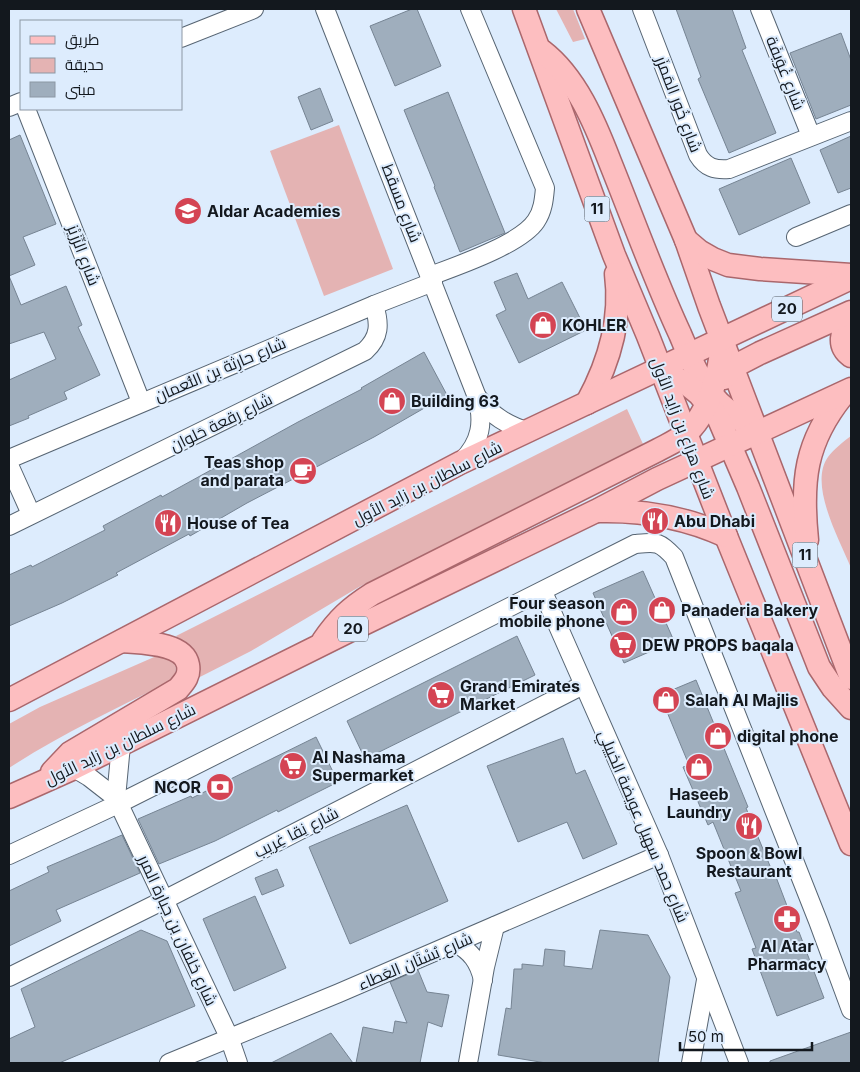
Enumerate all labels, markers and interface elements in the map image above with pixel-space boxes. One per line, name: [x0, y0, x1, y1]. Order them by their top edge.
legend: [20, 20, 182, 110]
text: طريق: [65, 30, 99, 50]
street label: شارع غُوَيفَة: [760, 33, 810, 114]
street label: شارع خُور المَمزَر: [649, 52, 707, 156]
text: حديقة: [65, 55, 104, 74]
text: مبنى: [65, 80, 96, 100]
street label: شارع مسقط: [376, 161, 426, 246]
school or university icon: Aldar Academies: [173, 196, 203, 226]
road number: 11: [584, 196, 610, 222]
place label: Aldar Academies: [207, 201, 340, 221]
street label: شارع الرِّزَيْز: [61, 221, 105, 289]
road number: 20: [772, 296, 802, 322]
shop icon: KOHLER: [528, 310, 558, 340]
place label: KOHLER: [562, 315, 627, 335]
street label: شارع حارِثة بن النُّعمان: [151, 332, 290, 408]
street label: شارع هزاع بن زايد الأول: [645, 354, 719, 503]
shop icon: Building 63: [377, 386, 407, 416]
street label: شارع رِقعة حَلوان: [167, 389, 276, 457]
place label: Building 63: [411, 391, 499, 411]
street label: شارع سلطان بن زايد الأول: [349, 437, 506, 531]
place label: Teas shop and parata: [201, 452, 284, 490]
cafe icon: Teas shop and parata: [288, 456, 318, 486]
restaurant icon: Abu Dhabi: [640, 506, 670, 536]
restaurant icon: House of Tea: [153, 508, 183, 538]
place label: Abu Dhabi: [674, 511, 755, 531]
place label: House of Tea: [187, 513, 289, 533]
road number: 11: [792, 542, 818, 568]
place label: Four season mobile phone: [499, 593, 605, 631]
shop icon: Panaderia Bakery: [647, 595, 677, 625]
shop icon: Four season mobile phone: [609, 597, 639, 627]
place label: Panaderia Bakery: [681, 600, 818, 620]
road number: 20: [338, 616, 368, 642]
supermarket icon: DEW PROPS baqala: [608, 630, 638, 660]
place label: DEW PROPS baqala: [642, 635, 794, 655]
place label: Grand Emirates Market: [460, 676, 580, 714]
supermarket icon: Grand Emirates Market: [426, 680, 456, 710]
shop icon: Salah Al Majlis: [651, 685, 681, 715]
place label: Salah Al Majlis: [685, 690, 798, 710]
street label: شارع سلطان بن زايد الأول: [41, 699, 200, 791]
shop icon: digital phone: [703, 721, 733, 751]
place label: digital phone: [737, 726, 839, 746]
street label: شارع حمد سهيل عويضة الخييلي: [591, 727, 694, 927]
place label: Al Nashama Supermarket: [312, 747, 414, 785]
supermarket icon: Al Nashama Supermarket: [278, 751, 308, 781]
shop icon: Haseeb Laundry: [684, 752, 714, 782]
bank icon: NCOR: [205, 772, 235, 802]
place label: NCOR: [154, 777, 201, 797]
place label: Haseeb Laundry: [667, 784, 732, 822]
street label: شارع نِقا غِريب: [250, 802, 342, 864]
restaurant icon: Spoon & Bowl Restaurant: [734, 811, 764, 841]
place label: Spoon & Bowl Restaurant: [696, 843, 802, 881]
street label: شارع خلفان بن جبارة المرر: [132, 850, 222, 1009]
pharmacy icon: Al Atar Pharmacy: [772, 904, 802, 934]
street label: شارع بُسْتَان العَطاء: [355, 928, 476, 996]
place label: Al Atar Pharmacy: [748, 936, 827, 974]
scale bar: [680, 1020, 812, 1052]
text: 50 m: [688, 1027, 724, 1046]

